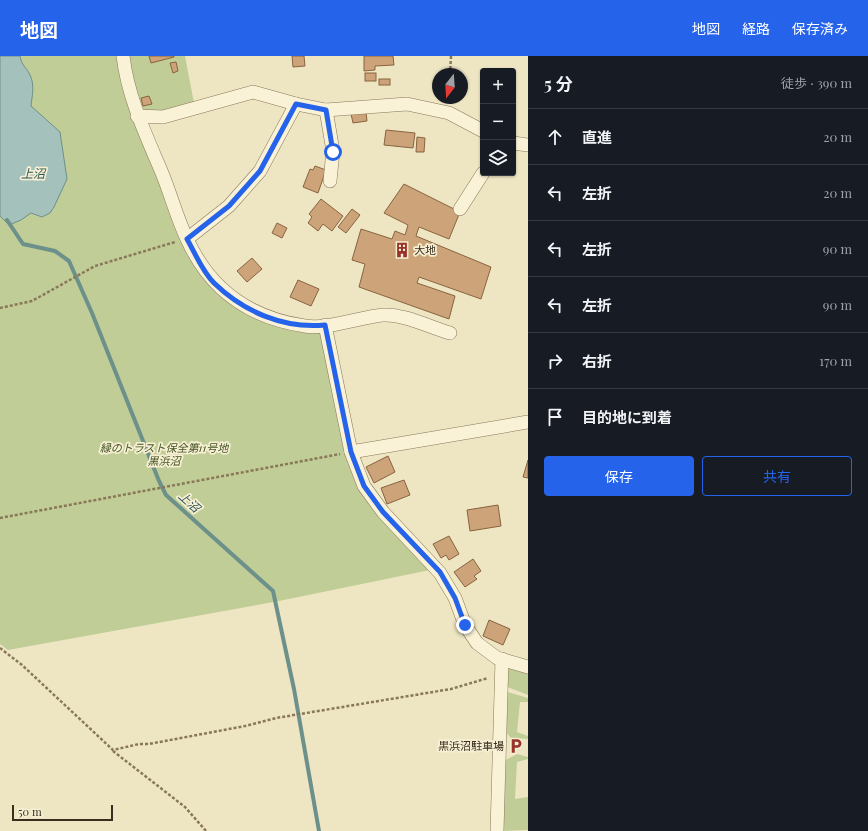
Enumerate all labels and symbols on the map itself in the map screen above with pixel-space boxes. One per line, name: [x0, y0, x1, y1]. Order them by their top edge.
north arrow: [432, 68, 468, 104]
route start: [324, 143, 342, 161]
water label: 上沼: [21, 165, 47, 181]
building icon: 大地: [393, 241, 411, 259]
place label: 大地: [414, 242, 436, 257]
park label: 緑のトラスト保全第11号地 黒浜沼: [100, 440, 229, 468]
water label: 上沼: [175, 487, 205, 517]
route end: [456, 616, 474, 634]
parking icon: 黒浜沼駐車場: [507, 737, 525, 755]
place label: 黒浜沼駐車場: [438, 738, 504, 753]
scale bar: [12, 803, 113, 822]

